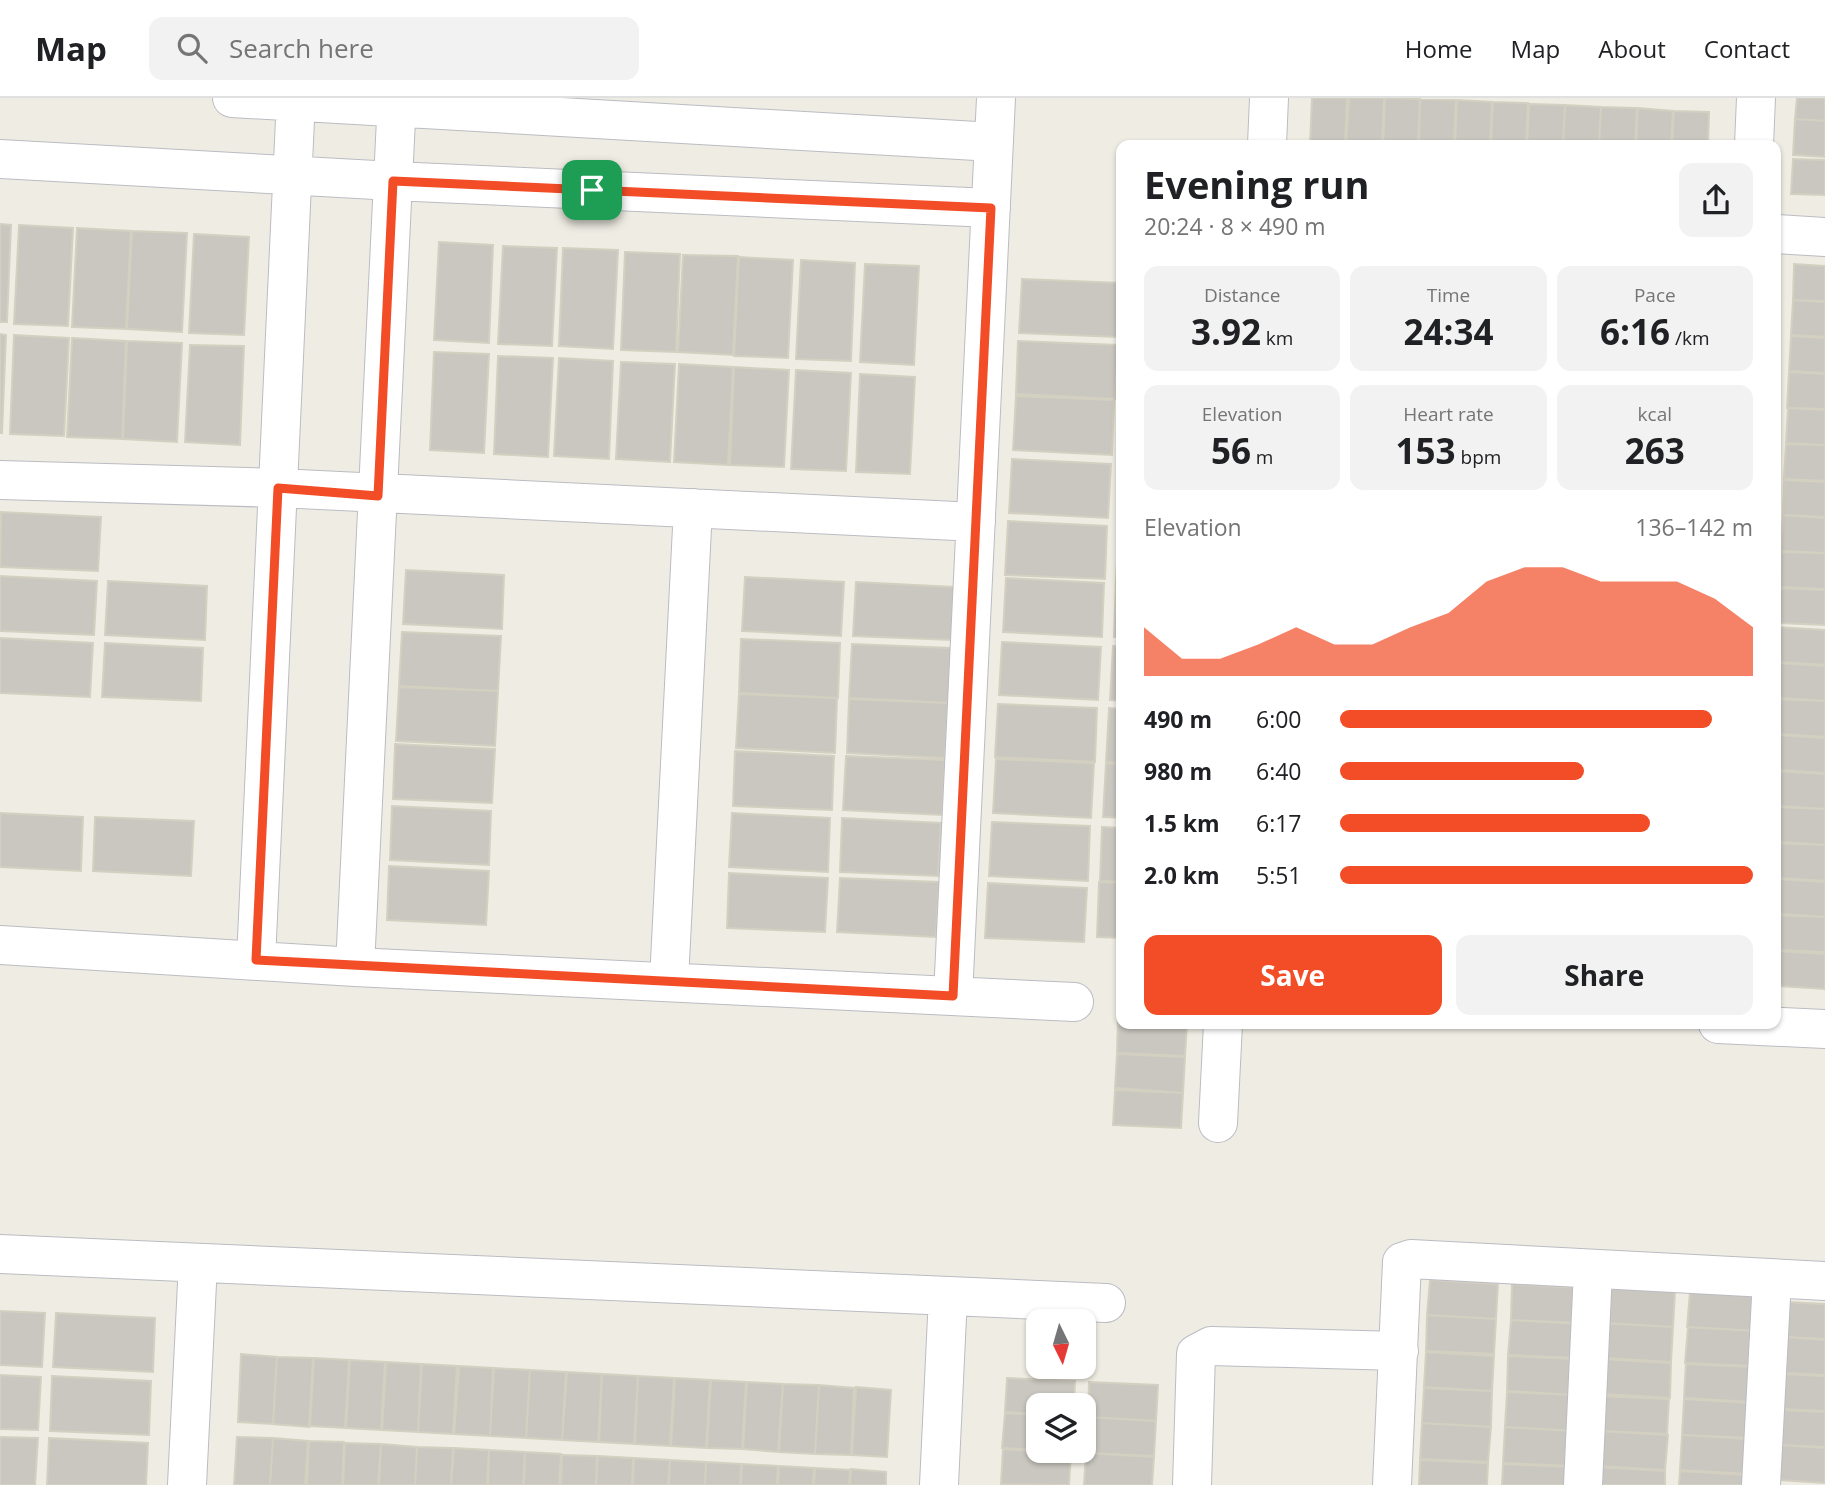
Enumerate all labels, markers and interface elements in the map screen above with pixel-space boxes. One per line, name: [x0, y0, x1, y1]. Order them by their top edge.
search box: [149, 17, 639, 80]
text: Map: [35, 26, 107, 71]
icon: search: [173, 29, 211, 67]
text: Search here: [229, 30, 374, 66]
text: Home: [1405, 32, 1473, 65]
text: Map: [1511, 32, 1560, 65]
text: About: [1598, 32, 1666, 65]
text: Contact: [1704, 32, 1790, 65]
text: Evening run: [1144, 158, 1369, 210]
pin: [562, 160, 622, 220]
button: share: [1679, 163, 1753, 237]
icon: arrive: [573, 171, 611, 209]
text: 20:24 · 8 × 490 m: [1144, 210, 1326, 242]
text: Distance: [1204, 282, 1280, 308]
text: Time: [1427, 282, 1470, 308]
text: Pace: [1634, 282, 1676, 308]
text: 3.92: [1191, 308, 1261, 355]
text: 24:34: [1403, 308, 1494, 355]
text: 6:16: [1600, 308, 1670, 355]
text: km: [1261, 325, 1293, 351]
text: /km: [1670, 325, 1710, 351]
text: Elevation: [1202, 401, 1283, 427]
text: Heart rate: [1403, 401, 1494, 427]
text: kcal: [1638, 401, 1672, 427]
text: 56: [1211, 427, 1251, 474]
text: 153: [1396, 427, 1456, 474]
text: 263: [1625, 427, 1685, 474]
text: m: [1251, 444, 1273, 470]
text: bpm: [1456, 444, 1501, 470]
text: Elevation: [1144, 511, 1242, 543]
text: 136–142 m: [1635, 511, 1753, 543]
text: 490 m: [1144, 703, 1212, 735]
text: 6:00: [1256, 703, 1302, 735]
text: 980 m: [1144, 755, 1212, 787]
text: 6:40: [1256, 755, 1302, 787]
text: 1.5 km: [1144, 807, 1220, 839]
text: 6:17: [1256, 807, 1302, 839]
text: 2.0 km: [1144, 859, 1220, 891]
text: 5:51: [1256, 859, 1302, 891]
button: Save: [1144, 935, 1442, 1015]
button: Share: [1456, 935, 1753, 1015]
north arrow: [1026, 1309, 1096, 1379]
map controls: [1026, 1309, 1096, 1463]
button: layers: [1026, 1393, 1096, 1463]

